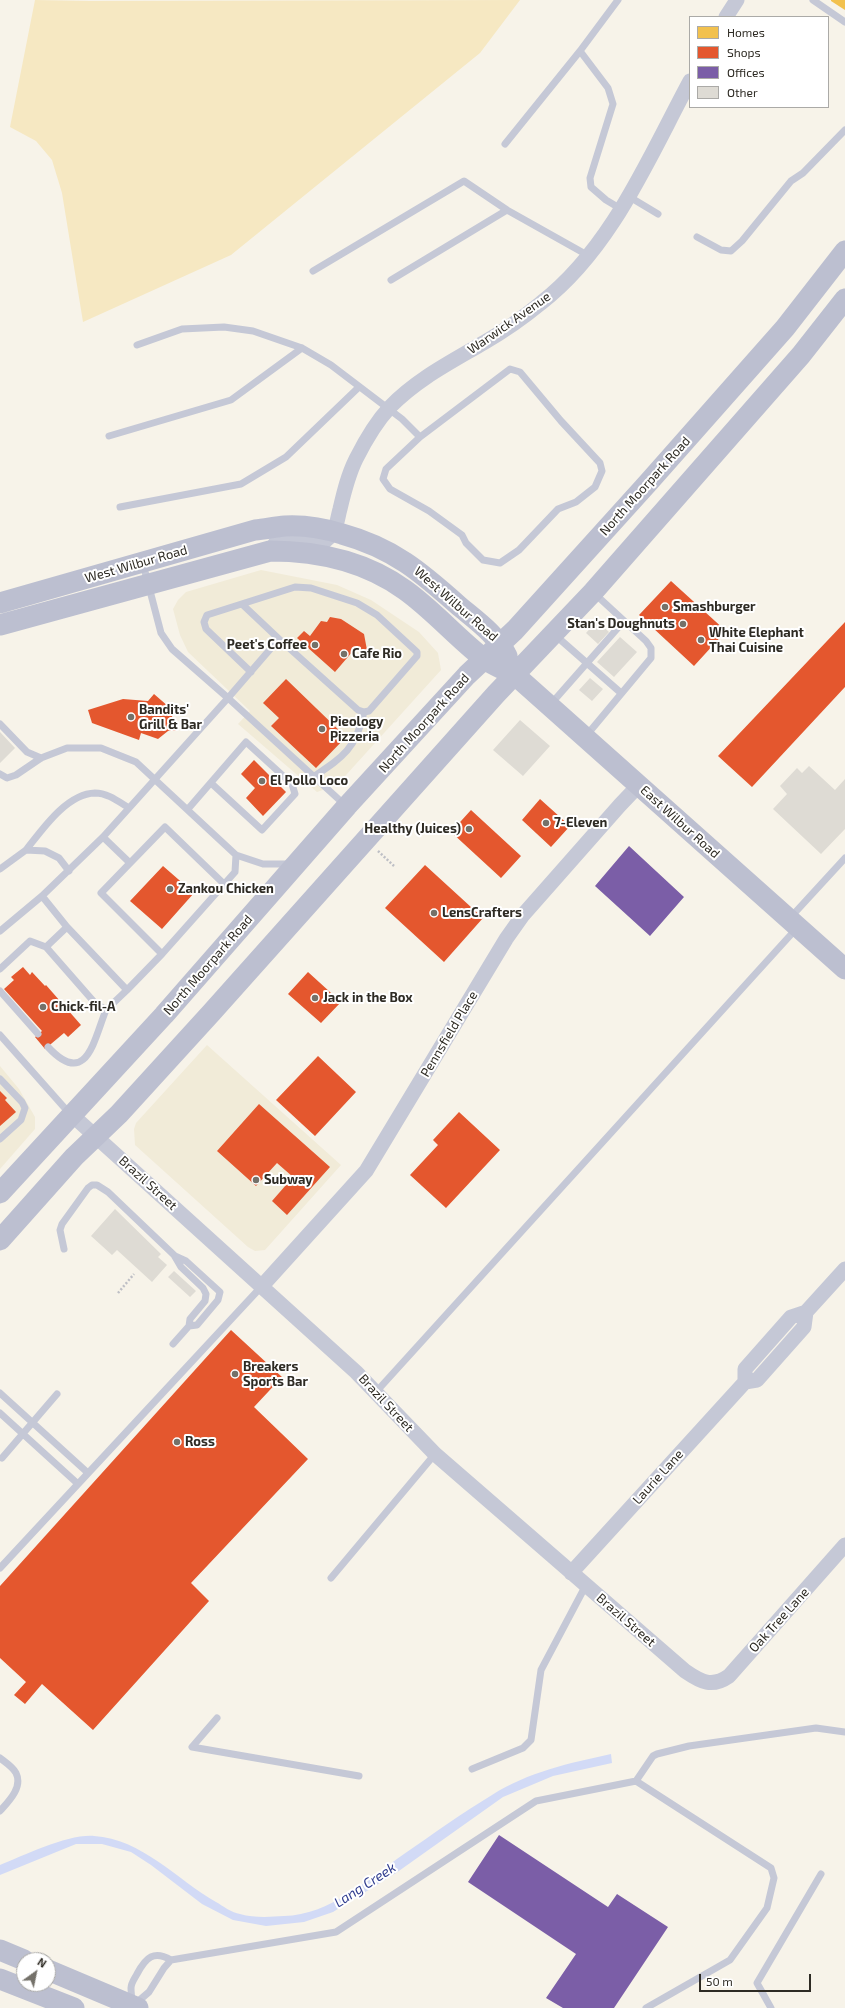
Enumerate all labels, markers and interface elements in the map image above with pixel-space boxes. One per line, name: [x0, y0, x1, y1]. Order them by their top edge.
legend: [689, 16, 829, 108]
text: Homes: [727, 25, 765, 39]
text: Shops: [727, 45, 761, 59]
text: Offices: [727, 65, 764, 79]
text: Other: [727, 85, 758, 99]
street label: Warwick Avenue: [464, 289, 554, 357]
street label: North Moorpark Road: [596, 433, 694, 539]
street label: West Wilbur Road: [83, 542, 189, 586]
street label: West Wilbur Road: [411, 563, 501, 645]
place label: Smashburger: [673, 599, 756, 615]
marker: Smashburger: [660, 602, 670, 612]
place label: Stan's Doughnuts: [567, 616, 675, 632]
marker: Stan's Doughnuts: [678, 619, 688, 629]
place label: White Elephant Thai Cuisine: [709, 625, 804, 656]
marker: White Elephant Thai Cuisine: [696, 635, 706, 645]
place label: Peet's Coffee: [227, 637, 307, 653]
marker: Peet's Coffee: [310, 640, 320, 650]
place label: Cafe Rio: [352, 646, 402, 662]
marker: Cafe Rio: [339, 649, 349, 659]
street label: North Moorpark Road: [375, 670, 473, 776]
place label: Bandits' Grill & Bar: [139, 702, 202, 733]
marker: Bandits' Grill & Bar: [126, 712, 136, 722]
place label: Pieology Pizzeria: [330, 714, 383, 745]
marker: Pieology Pizzeria: [317, 724, 327, 734]
place label: El Pollo Loco: [270, 773, 348, 789]
marker: El Pollo Loco: [257, 776, 267, 786]
street label: East Wilbur Road: [637, 782, 723, 862]
place label: 7-Eleven: [554, 815, 607, 831]
marker: 7-Eleven: [541, 818, 551, 828]
place label: Healthy (Juices): [364, 821, 461, 837]
marker: Healthy (Juices): [464, 824, 474, 834]
place label: Zankou Chicken: [178, 881, 274, 897]
marker: Zankou Chicken: [165, 884, 175, 894]
place label: LensCrafters: [442, 905, 522, 921]
marker: LensCrafters: [429, 908, 439, 918]
street label: North Moorpark Road: [160, 912, 256, 1018]
street label: Pennsfield Place: [417, 988, 481, 1080]
place label: Jack in the Box: [323, 990, 413, 1006]
marker: Jack in the Box: [310, 993, 320, 1003]
place label: Chick-fil-A: [51, 999, 116, 1015]
marker: Chick-fil-A: [38, 1002, 48, 1012]
street label: Brazil Street: [116, 1153, 180, 1213]
place label: Subway: [264, 1172, 313, 1188]
marker: Subway: [251, 1175, 261, 1185]
place label: Breakers Sports Bar: [243, 1359, 308, 1390]
marker: Breakers Sports Bar: [230, 1369, 240, 1379]
street label: Brazil Street: [355, 1371, 417, 1435]
place label: Ross: [185, 1434, 215, 1450]
marker: Ross: [172, 1437, 182, 1447]
street label: Laurie Lane: [629, 1447, 687, 1507]
street label: Oak Tree Lane: [746, 1584, 812, 1656]
street label: Brazil Street: [593, 1590, 659, 1650]
water label: Lang Creek: [331, 1859, 399, 1911]
north arrow: [16, 1952, 56, 1992]
text: N: [35, 1955, 49, 1970]
scale bar: [701, 1966, 813, 1992]
text: 50 m: [706, 1974, 733, 1988]

